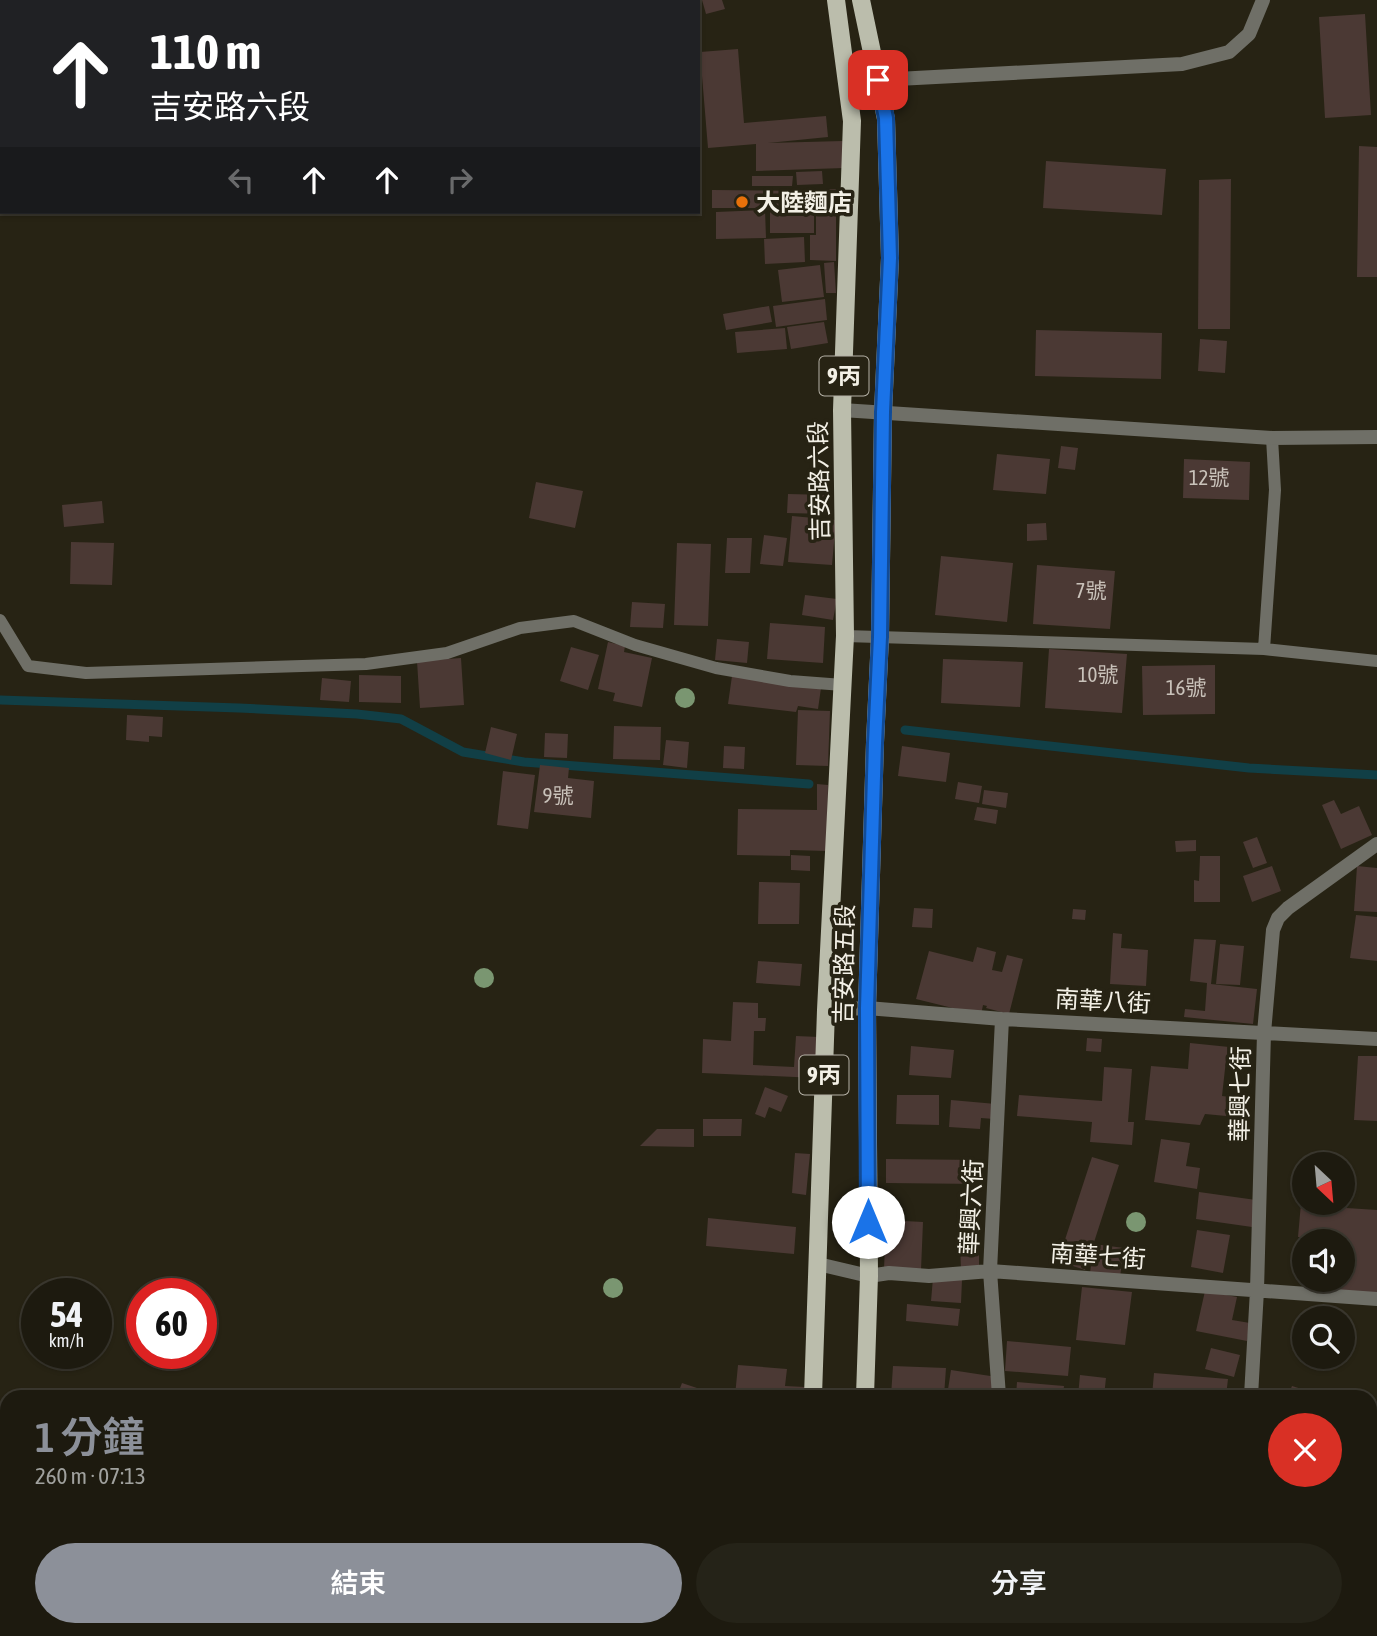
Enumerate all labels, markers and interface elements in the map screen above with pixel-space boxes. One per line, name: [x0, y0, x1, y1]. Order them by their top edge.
text: 110 m: [150, 23, 261, 79]
icon: ahead: [35, 28, 126, 119]
pin: [848, 50, 908, 110]
icon: arrive: [859, 61, 897, 99]
text: 吉安路六段: [150, 88, 310, 125]
icon: left: [222, 161, 260, 199]
icon: ahead: [295, 161, 333, 199]
icon: ahead: [368, 161, 406, 199]
icon: right: [441, 161, 479, 199]
place label: 大陸麵店: [756, 189, 852, 216]
marker: 大陸麵店: [734, 194, 750, 210]
road number: 9丙: [820, 356, 868, 396]
street label: 吉安路六段: [804, 421, 834, 541]
house number: 12號: [1189, 465, 1229, 489]
house number: 7號: [1076, 578, 1106, 602]
house number: 10號: [1078, 662, 1118, 686]
house number: 16號: [1166, 675, 1206, 699]
house number: 9號: [543, 783, 573, 807]
street label: 吉安路五段: [829, 904, 859, 1024]
street label: 南華八街: [1054, 985, 1152, 1017]
street label: 華興七街: [1226, 1046, 1254, 1142]
road number: 9丙: [800, 1056, 848, 1094]
north arrow: [1292, 1152, 1354, 1214]
map controls: [1292, 1152, 1355, 1369]
street label: 華興六街: [955, 1158, 987, 1256]
position arrow: [831, 1185, 905, 1259]
button: sound: [1292, 1229, 1355, 1292]
street label: 南華七街: [1049, 1239, 1147, 1273]
speed limit sign: 60: [126, 1278, 217, 1369]
text: 54: [50, 1294, 83, 1334]
button: search: [1292, 1306, 1355, 1369]
text: km/h: [49, 1330, 84, 1351]
text: 1 分鐘: [35, 1413, 145, 1461]
button: close: [1268, 1413, 1342, 1487]
text: 260 m · 07:13: [35, 1463, 146, 1489]
button: 結束: [35, 1543, 682, 1623]
button: 分享: [696, 1543, 1342, 1623]

